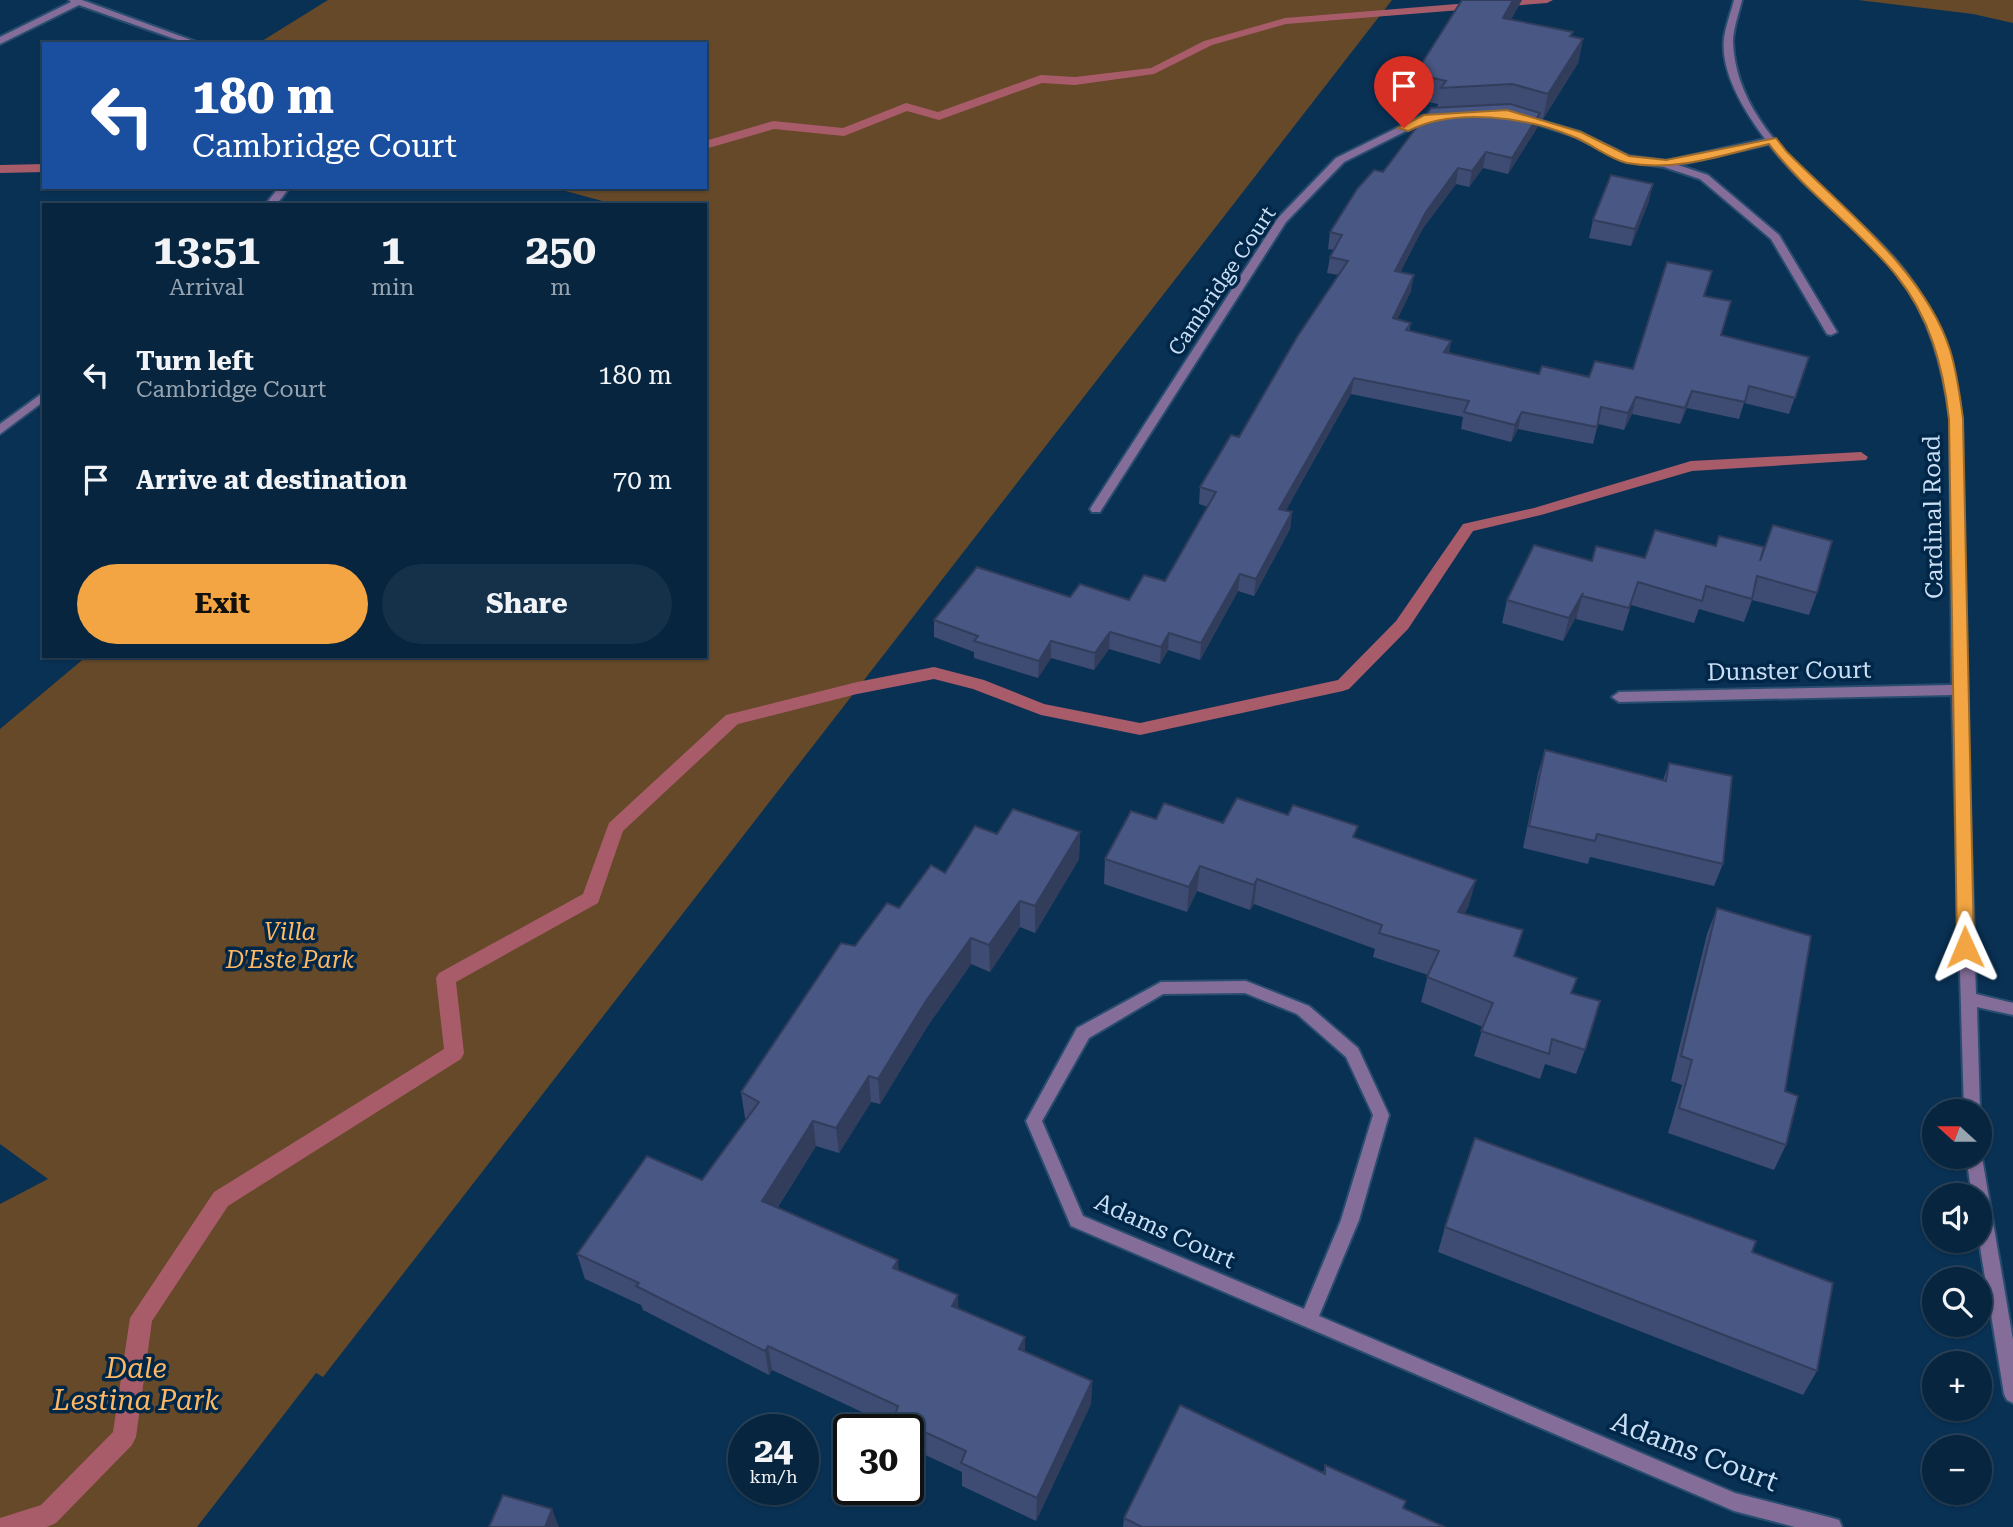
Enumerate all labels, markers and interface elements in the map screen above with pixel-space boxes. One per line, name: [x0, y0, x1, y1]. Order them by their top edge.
pin: [1374, 56, 1434, 128]
icon: arrive: [1385, 67, 1423, 105]
text: 180 m: [192, 68, 334, 125]
icon: left: [77, 70, 168, 161]
text: Cambridge Court: [192, 127, 457, 165]
street label: Cambridge Court: [1163, 202, 1281, 360]
text: 13:51: [153, 225, 260, 274]
text: 1: [381, 225, 405, 274]
text: 250: [525, 225, 596, 274]
text: Arrival: [169, 274, 244, 301]
text: min: [371, 274, 414, 301]
text: m: [550, 274, 571, 301]
text: Turn left: [136, 346, 254, 376]
icon: left: [77, 356, 115, 394]
text: 180 m: [598, 360, 672, 390]
text: Cambridge Court: [136, 376, 326, 403]
street label: Cardinal Road: [1918, 435, 1948, 599]
icon: arrive: [77, 461, 115, 499]
text: Arrive at destination: [136, 465, 407, 495]
text: 70 m: [613, 465, 672, 495]
button: Exit: [77, 564, 368, 644]
button: Share: [382, 564, 672, 644]
street label: Dunster Court: [1707, 656, 1872, 686]
position arrow: [1928, 910, 2002, 984]
park label: Villa D'Este Park: [225, 918, 354, 974]
north arrow: [1922, 1099, 1992, 1169]
map controls: [1922, 1099, 1992, 1505]
button: sound: [1922, 1183, 1992, 1253]
street label: Adams Court: [1090, 1188, 1240, 1274]
button: search: [1922, 1267, 1992, 1337]
button: +: [1922, 1351, 1992, 1421]
park label: Dale Lestina Park: [52, 1352, 220, 1417]
street label: Adams Court: [1607, 1405, 1783, 1498]
speed limit sign: 30: [833, 1414, 924, 1505]
text: 24: [754, 1430, 793, 1471]
button: −: [1922, 1435, 1992, 1505]
text: km/h: [749, 1466, 798, 1487]

